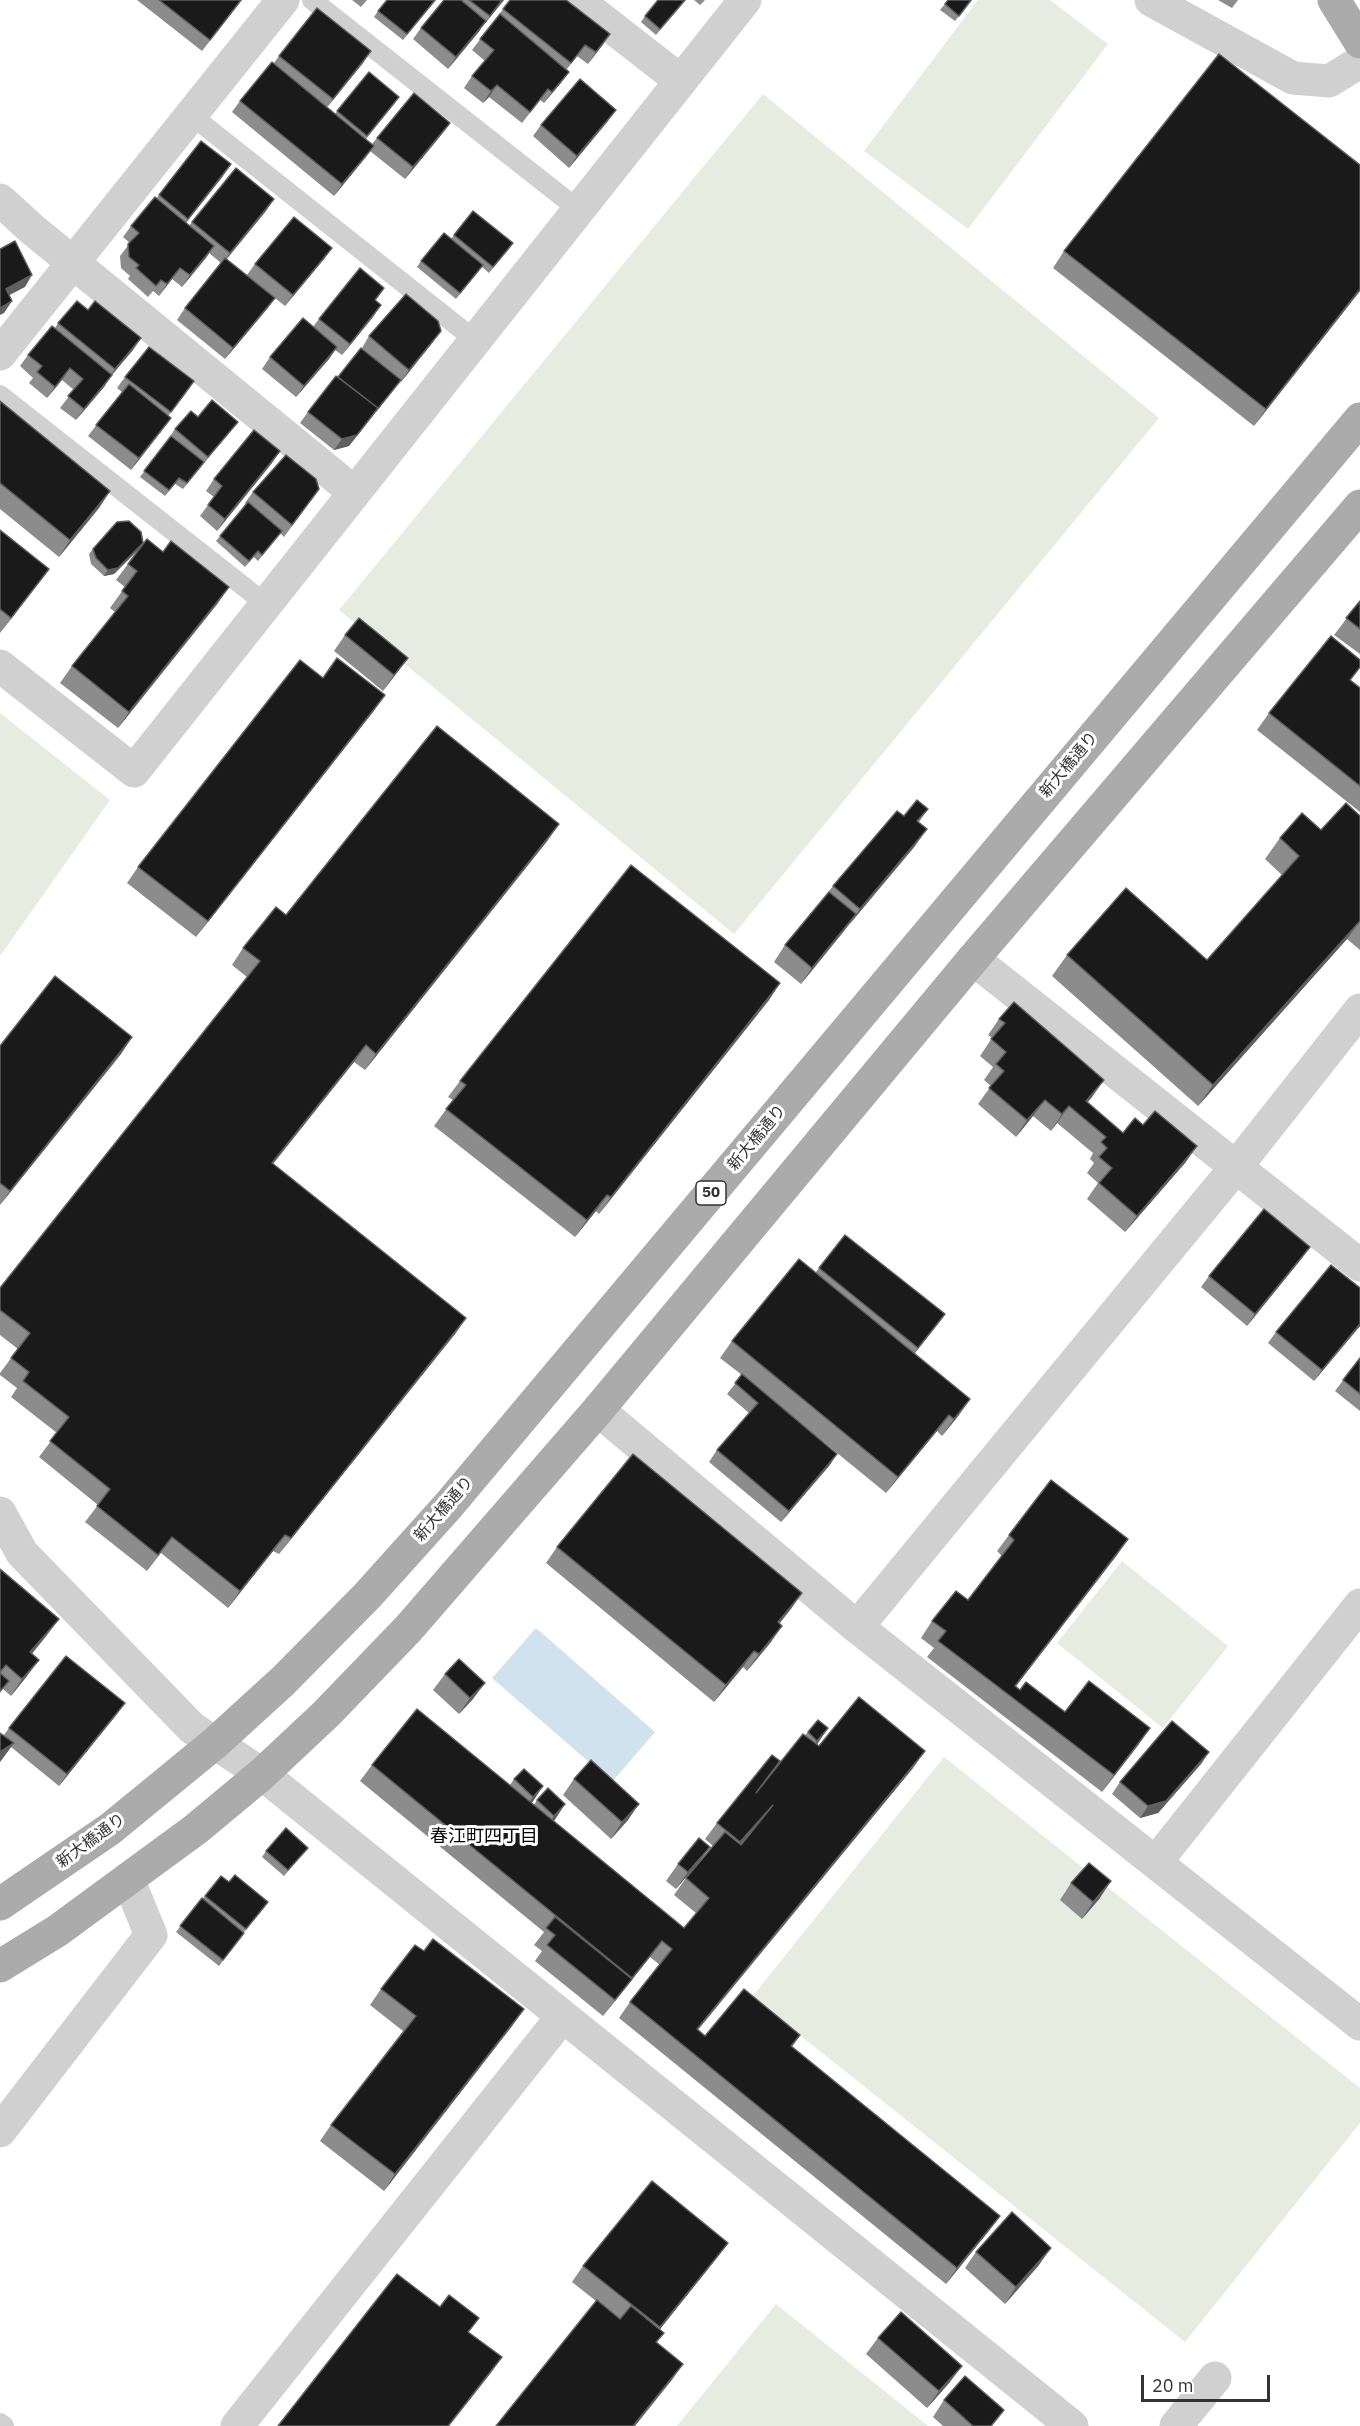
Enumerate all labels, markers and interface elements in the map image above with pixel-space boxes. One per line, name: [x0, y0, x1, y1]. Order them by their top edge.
street label: 新大橋通り: [1036, 728, 1102, 802]
street label: 新大橋通り: [724, 1101, 790, 1175]
road number: 50: [696, 1181, 726, 1205]
street label: 新大橋通り: [411, 1473, 477, 1545]
street label: 新大橋通り: [53, 1810, 129, 1872]
district label: 春江町四丁目: [430, 1826, 538, 1848]
scale bar: [1144, 2363, 1273, 2401]
text: 20 m: [1152, 2374, 1194, 2397]

